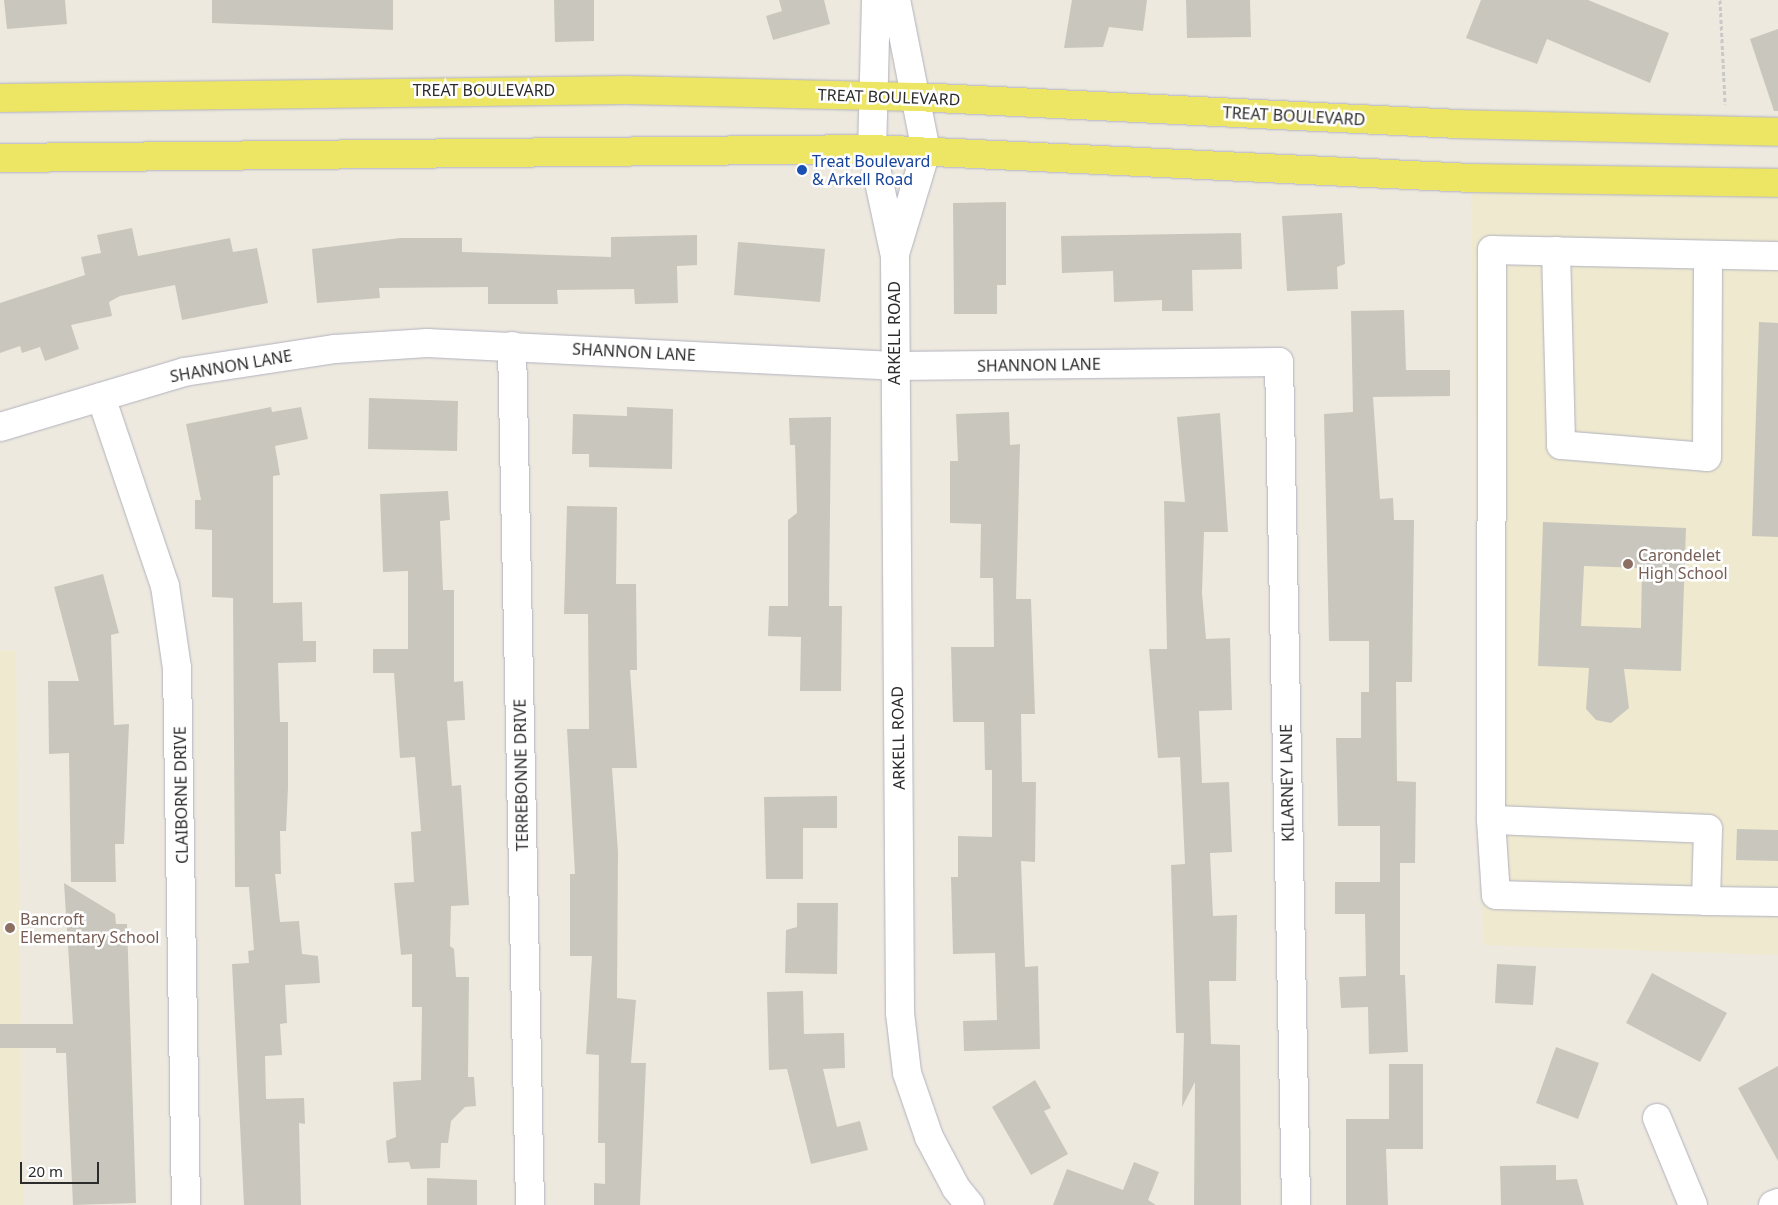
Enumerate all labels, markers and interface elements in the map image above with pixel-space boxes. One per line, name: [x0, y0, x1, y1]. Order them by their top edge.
street label: TREAT BOULEVARD: [413, 80, 555, 100]
street label: TREAT BOULEVARD: [817, 85, 961, 109]
street label: TREAT BOULEVARD: [1222, 103, 1366, 129]
place label: Treat Boulevard & Arkell Road: [812, 151, 930, 189]
marker: Treat Boulevard & Arkell Road: [796, 164, 808, 176]
street label: ARKELL ROAD: [884, 281, 904, 385]
street label: SHANNON LANE: [572, 339, 696, 365]
street label: SHANNON LANE: [168, 346, 294, 386]
street label: SHANNON LANE: [977, 354, 1101, 376]
place label: Carondelet High School: [1638, 545, 1728, 583]
marker: Carondelet High School: [1622, 558, 1634, 570]
street label: ARKELL ROAD: [887, 686, 909, 790]
street label: TERREBONNE DRIVE: [510, 699, 532, 851]
street label: KILARNEY LANE: [1276, 724, 1298, 842]
street label: CLAIBORNE DRIVE: [170, 726, 192, 864]
place label: Bancroft Elementary School: [20, 909, 159, 947]
marker: Bancroft Elementary School: [4, 922, 16, 934]
scale bar: [22, 1152, 101, 1184]
text: 20 m: [28, 1161, 63, 1181]

